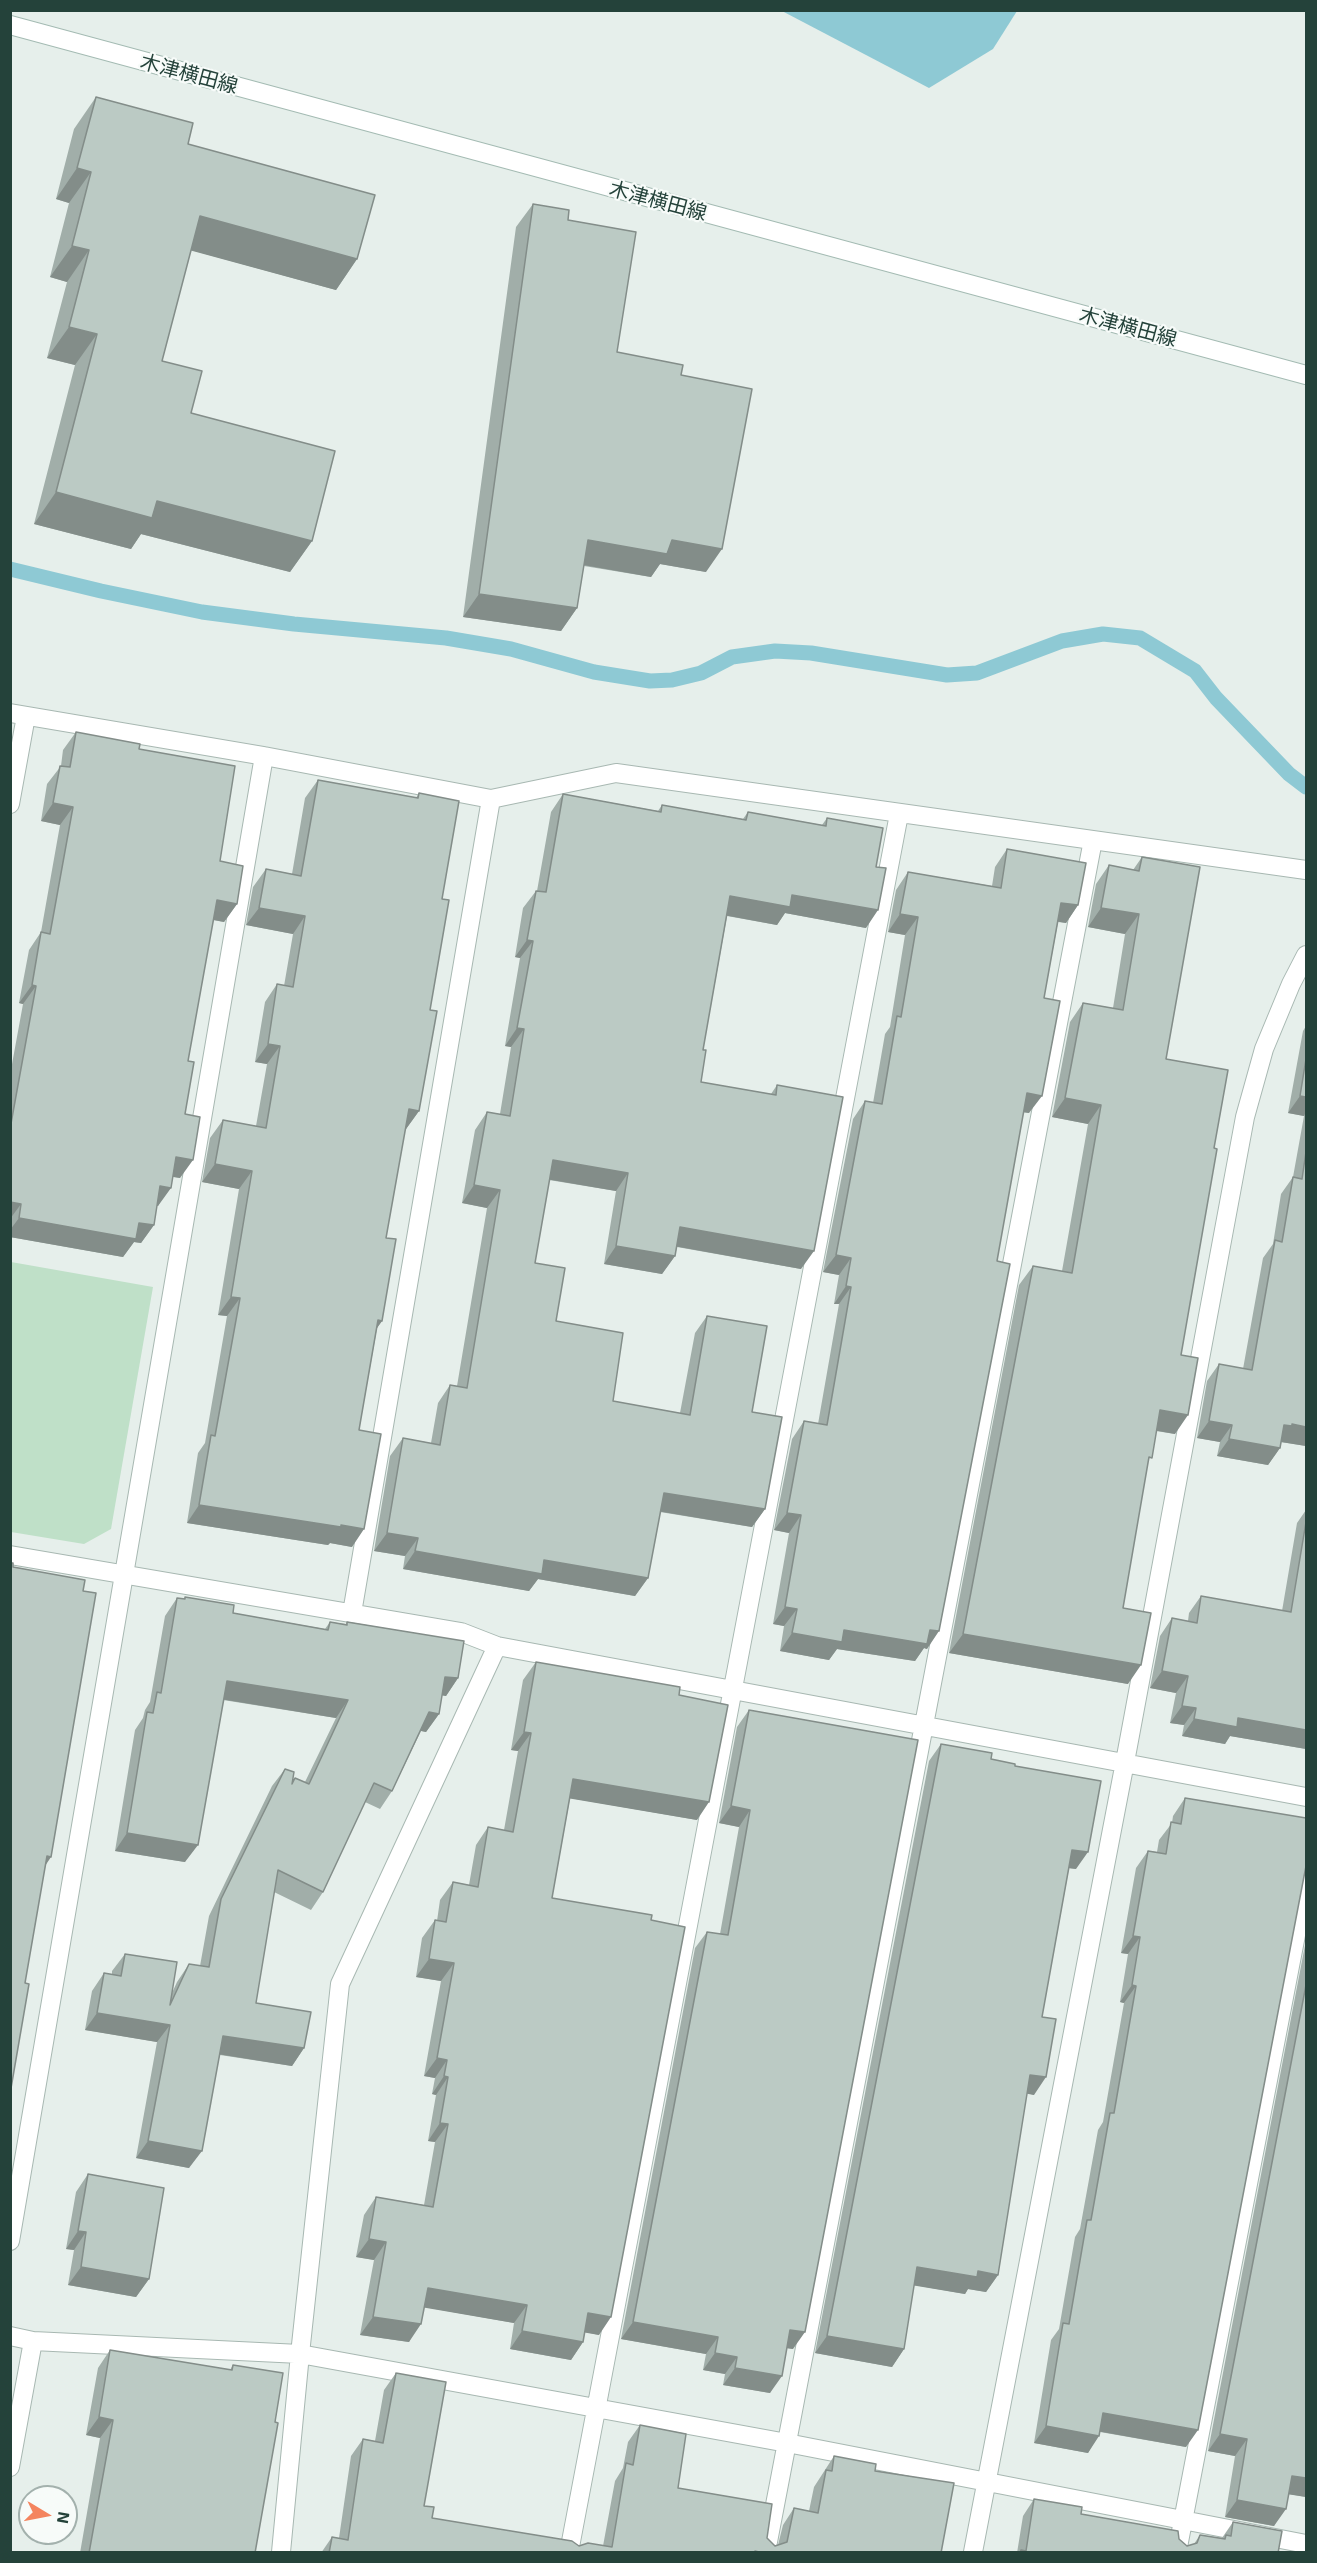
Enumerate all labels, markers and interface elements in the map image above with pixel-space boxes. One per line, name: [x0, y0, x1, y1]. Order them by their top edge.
street label: 木津横田線: [138, 49, 240, 99]
street label: 木津横田線: [607, 176, 709, 226]
street label: 木津横田線: [1077, 302, 1179, 352]
north arrow: [18, 2485, 78, 2545]
text: N: [54, 2511, 75, 2525]

